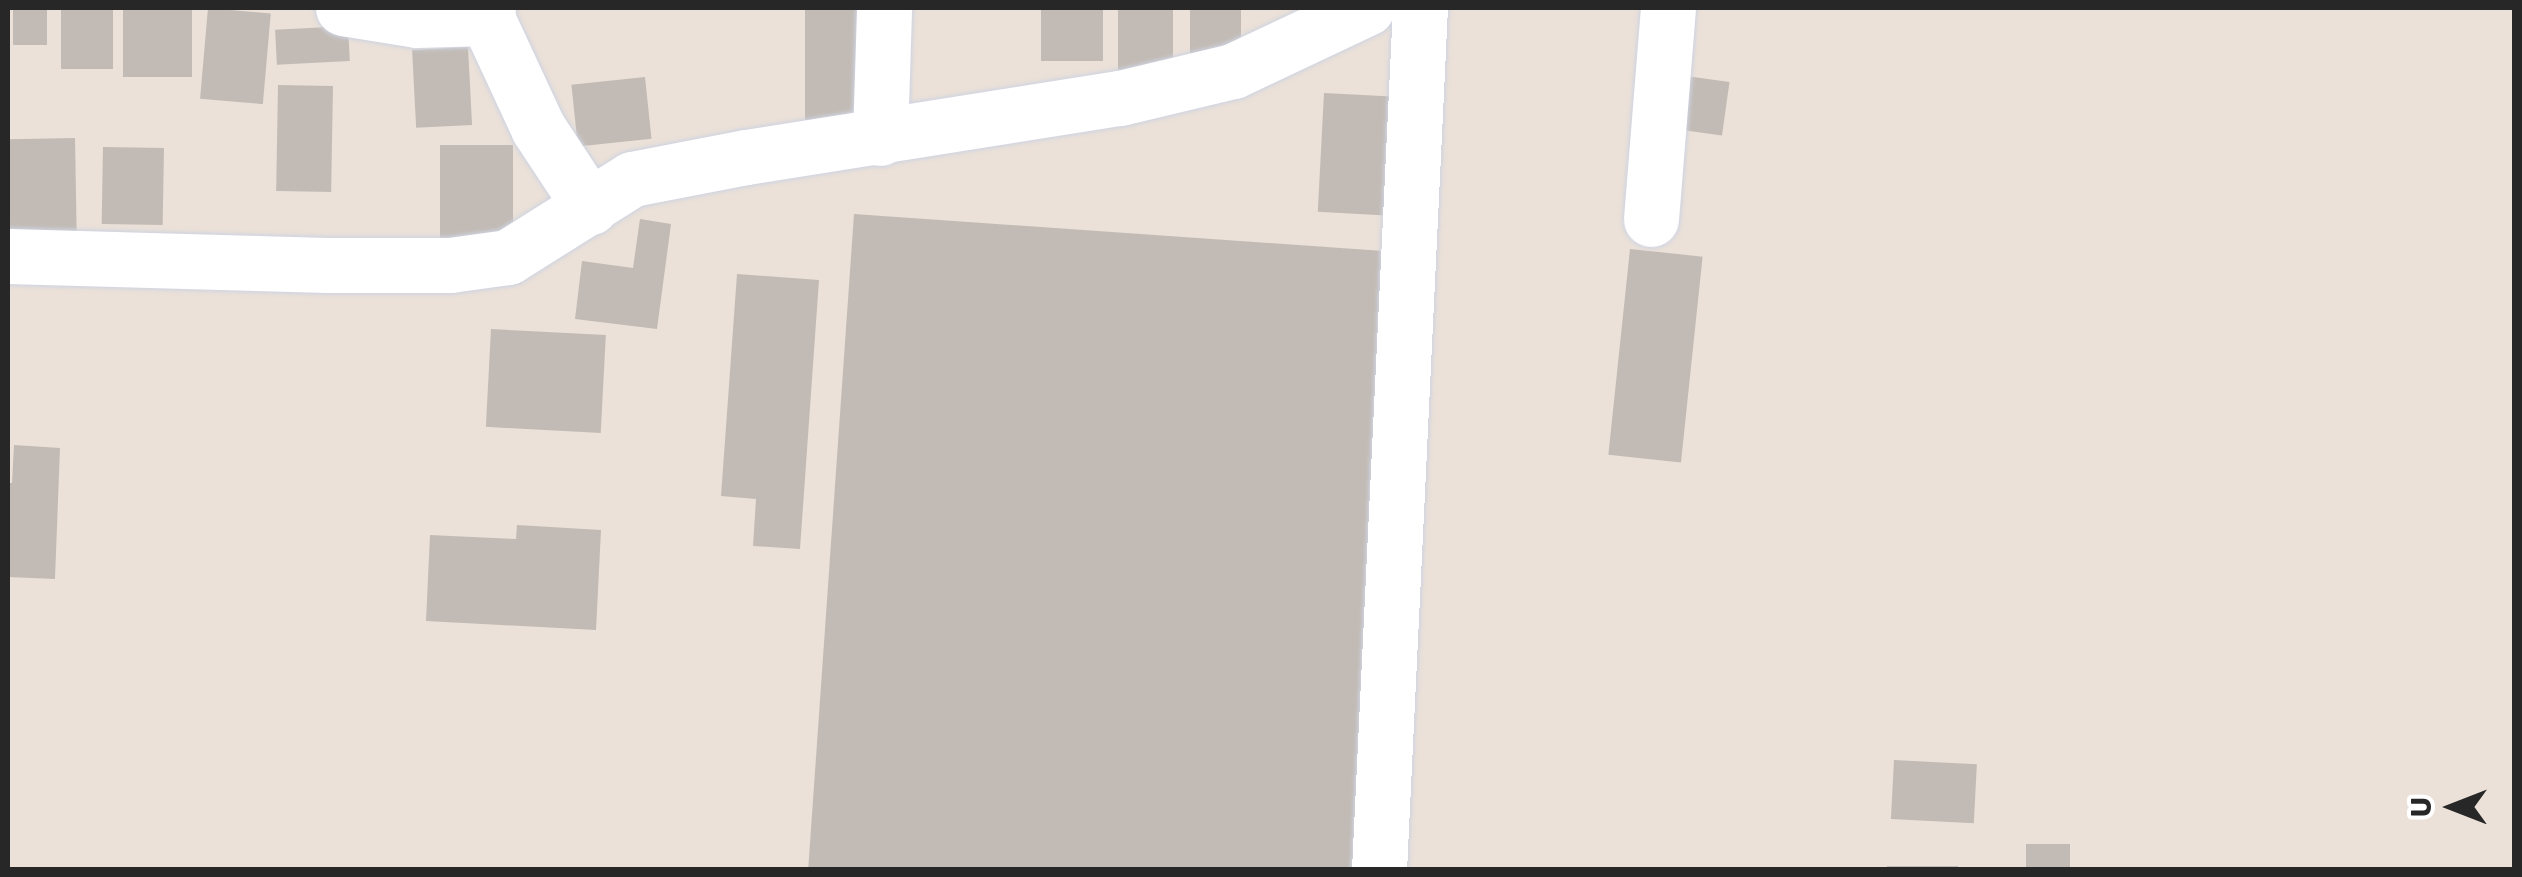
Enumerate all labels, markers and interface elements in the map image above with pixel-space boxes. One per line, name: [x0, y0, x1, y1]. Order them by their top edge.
north arrow: [2402, 757, 2502, 857]
text: U: [2405, 797, 2438, 817]

